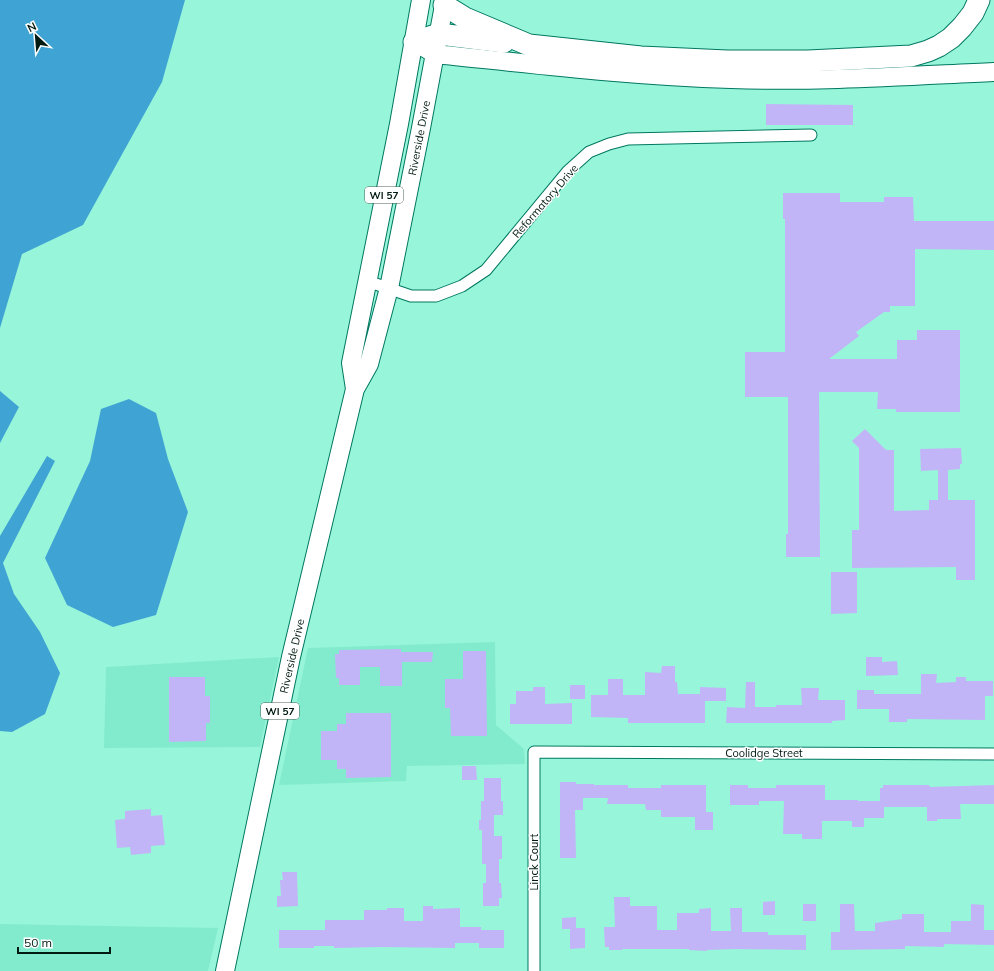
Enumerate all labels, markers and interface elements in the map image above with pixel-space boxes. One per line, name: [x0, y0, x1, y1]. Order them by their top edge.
north arrow: [16, 16, 56, 56]
text: N: [25, 19, 38, 35]
street label: Riverside Drive: [405, 99, 433, 177]
street label: Reformatory Drive: [509, 161, 581, 241]
road number: WI 57: [365, 187, 403, 203]
street label: Riverside Drive: [277, 617, 307, 695]
road number: WI 57: [261, 703, 299, 719]
street label: Coolidge Street: [725, 746, 803, 760]
street label: Linck Court: [527, 833, 541, 890]
scale bar: [18, 929, 110, 955]
text: 50 m: [24, 935, 52, 950]

